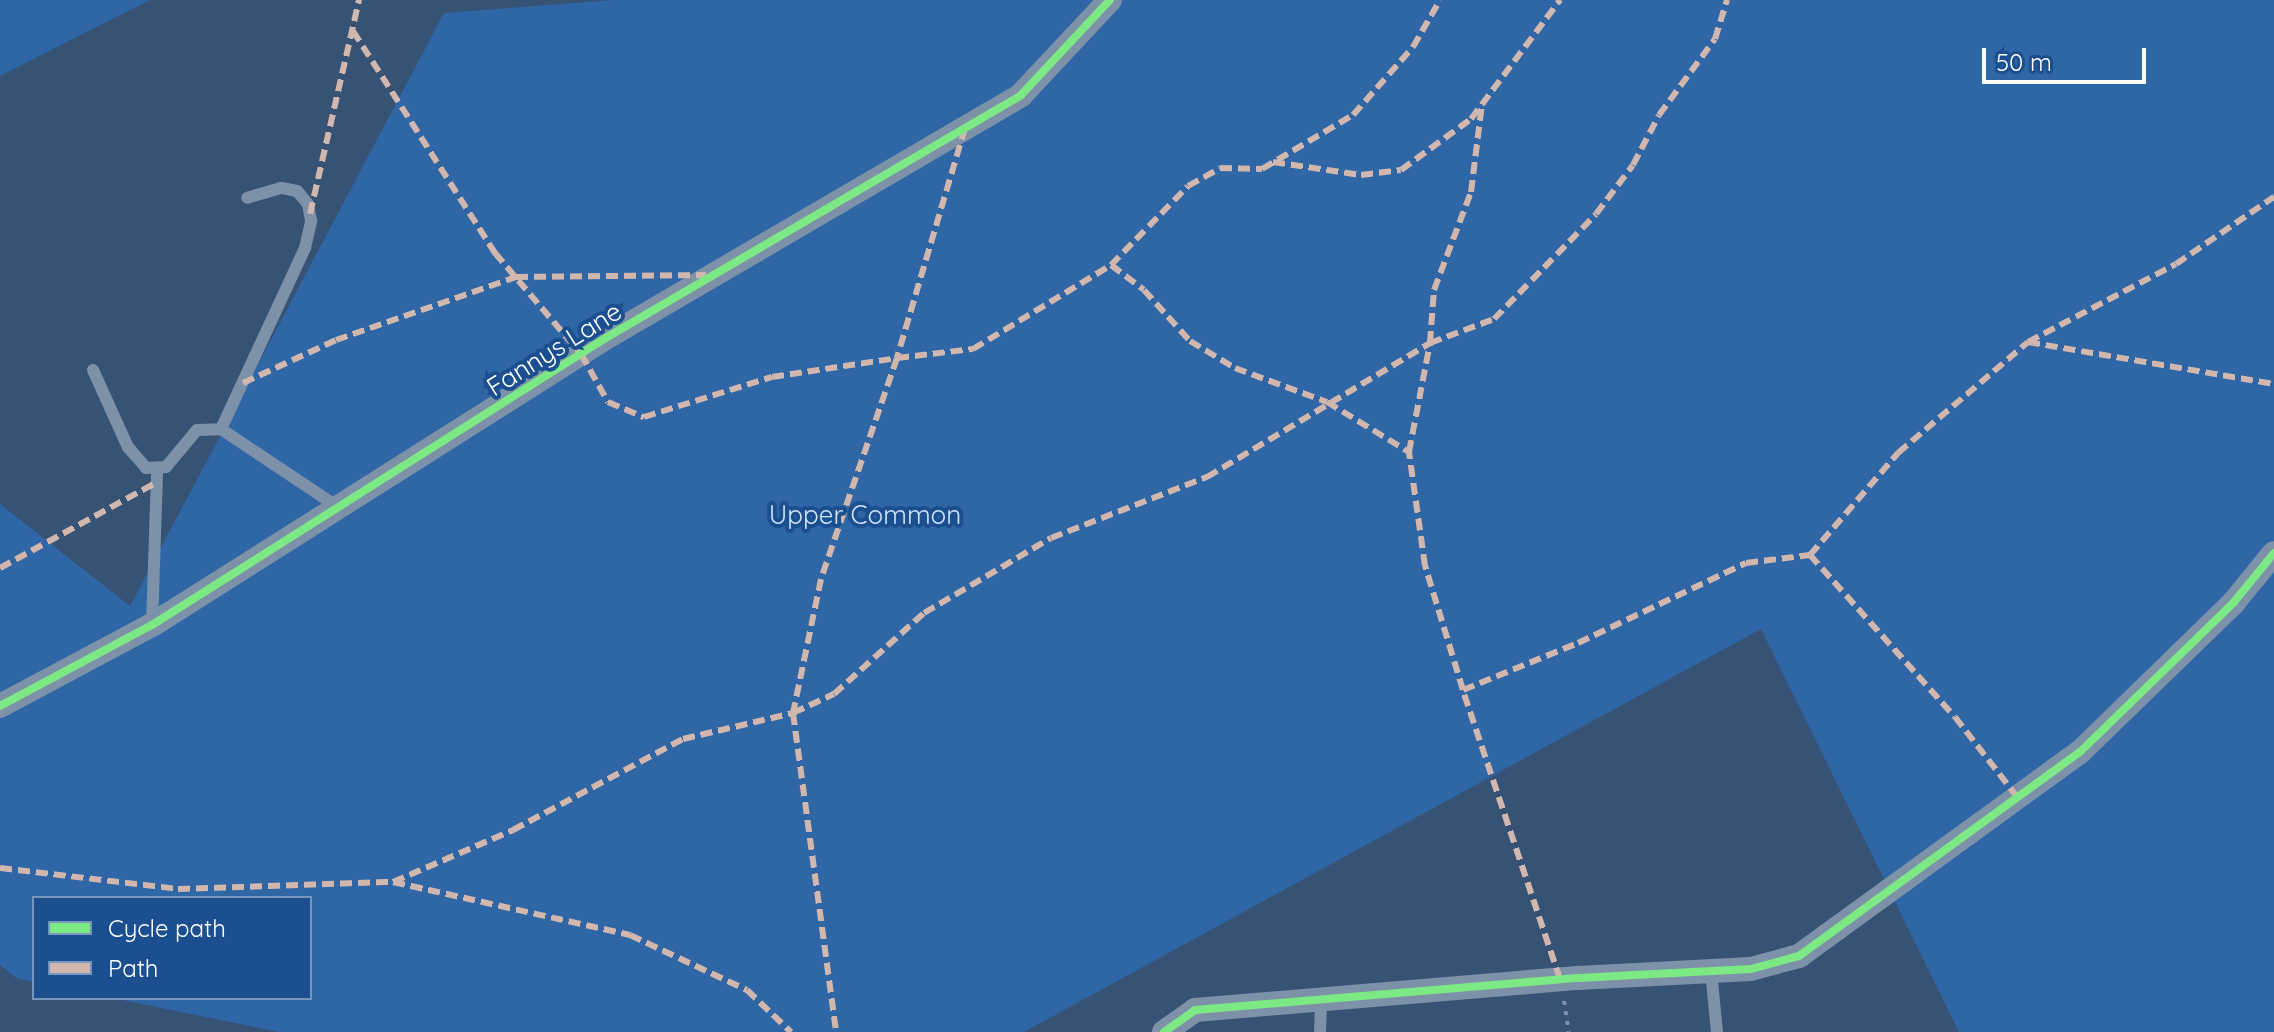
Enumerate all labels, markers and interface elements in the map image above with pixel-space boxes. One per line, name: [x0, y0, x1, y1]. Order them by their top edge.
scale bar: [1986, 32, 2150, 82]
text: 50 m: [1996, 47, 2052, 77]
street label: Fannys Lane: [481, 295, 627, 403]
park label: Upper Common: [769, 499, 961, 531]
legend: [32, 896, 312, 1000]
text: Cycle path: [108, 913, 226, 943]
text: Path: [108, 953, 159, 983]

